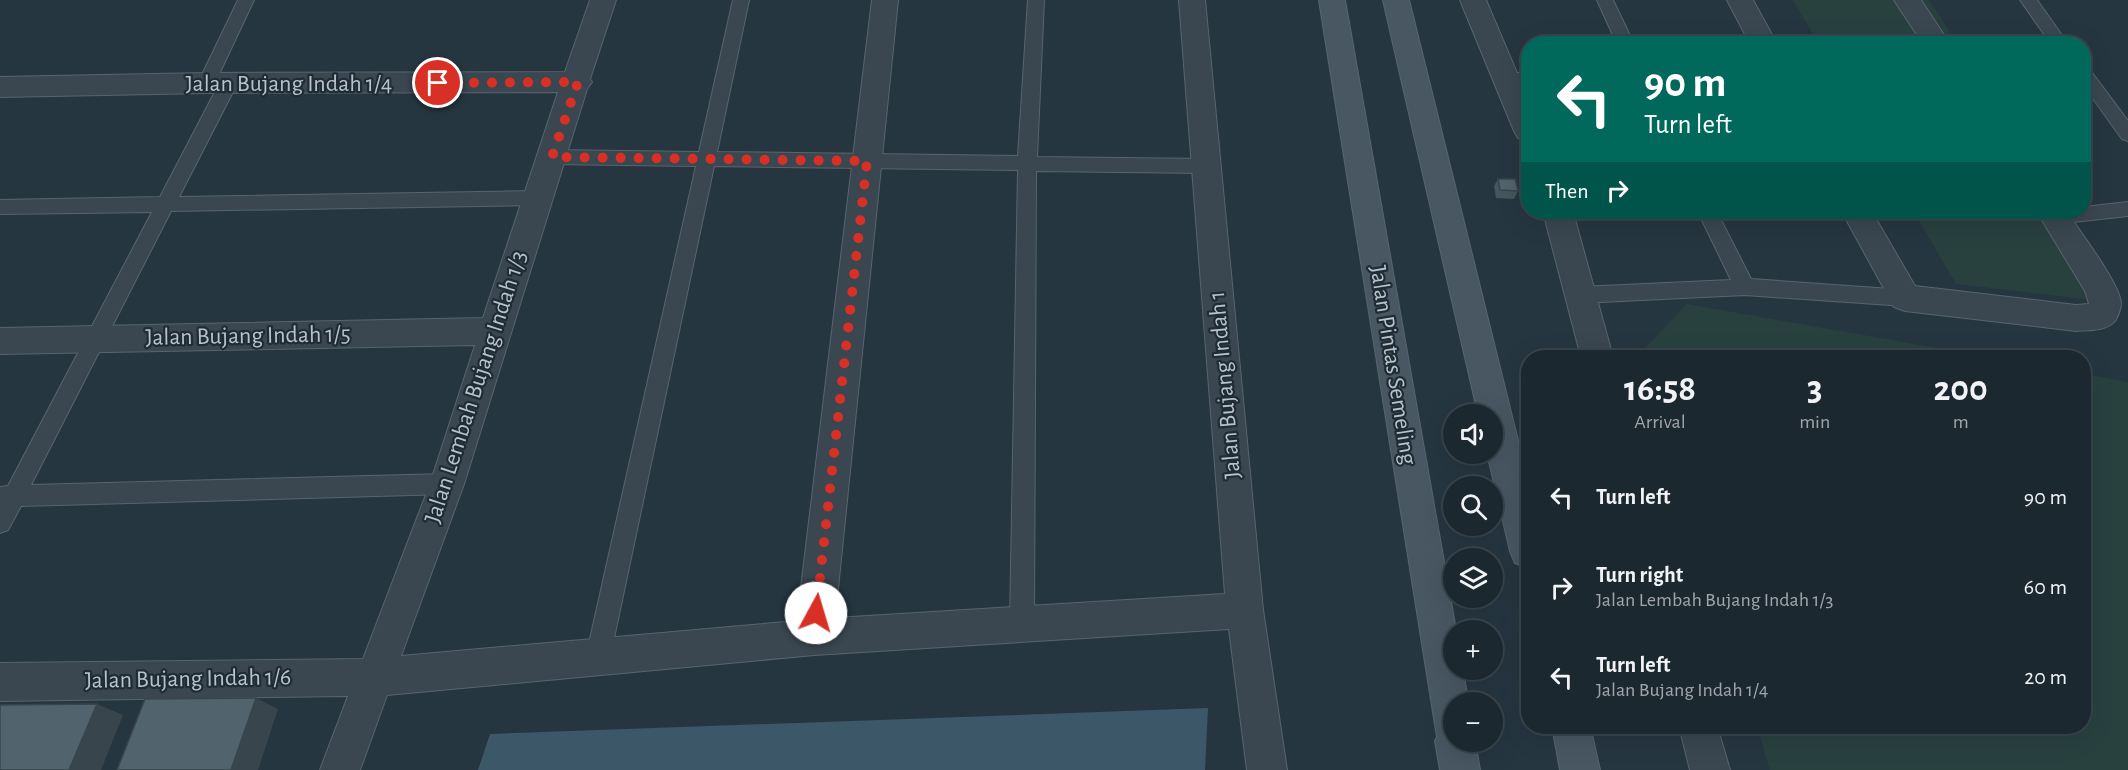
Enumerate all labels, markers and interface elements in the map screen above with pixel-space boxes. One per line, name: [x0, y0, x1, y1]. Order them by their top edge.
pin: [412, 57, 463, 108]
icon: left: [1545, 60, 1623, 138]
text: 90 m: [1644, 62, 1726, 104]
icon: arrive: [421, 66, 454, 99]
street label: Jalan Bujang Indah 1/4: [186, 72, 392, 96]
text: Turn left: [1644, 111, 1732, 138]
icon: right: [1601, 174, 1634, 207]
text: Then: [1545, 180, 1589, 202]
street label: Jalan Lembah Bujang Indah 1/3: [421, 248, 531, 526]
street label: Jalan Pintas Semeling: [1365, 264, 1421, 467]
street label: Jalan Bujang Indah 1: [1205, 290, 1245, 480]
street label: Jalan Bujang Indah 1/5: [145, 322, 351, 350]
text: 16:58: [1624, 371, 1696, 407]
text: 3: [1807, 371, 1822, 407]
text: 200: [1933, 371, 1988, 407]
map controls: [1443, 404, 1503, 752]
button: sound: [1443, 404, 1503, 464]
text: Arrival: [1634, 412, 1686, 432]
text: min: [1799, 412, 1830, 432]
text: m: [1953, 412, 1969, 432]
button: search: [1443, 476, 1503, 536]
icon: left: [1545, 481, 1578, 514]
text: Turn left: [1596, 486, 1670, 508]
text: 90 m: [2024, 486, 2067, 508]
button: layers: [1443, 548, 1503, 608]
text: Turn right: [1596, 564, 1683, 586]
icon: right: [1545, 571, 1578, 604]
text: 60 m: [2024, 576, 2067, 598]
position arrow: [784, 581, 848, 645]
text: Jalan Lembah Bujang Indah 1/3: [1596, 590, 1833, 610]
button: +: [1443, 620, 1503, 680]
text: Turn left: [1596, 654, 1670, 676]
icon: left: [1545, 661, 1578, 694]
street label: Jalan Bujang Indah 1/6: [85, 665, 291, 693]
text: 20 m: [2024, 666, 2067, 688]
text: Jalan Bujang Indah 1/4: [1596, 680, 1768, 700]
button: −: [1443, 692, 1503, 752]

